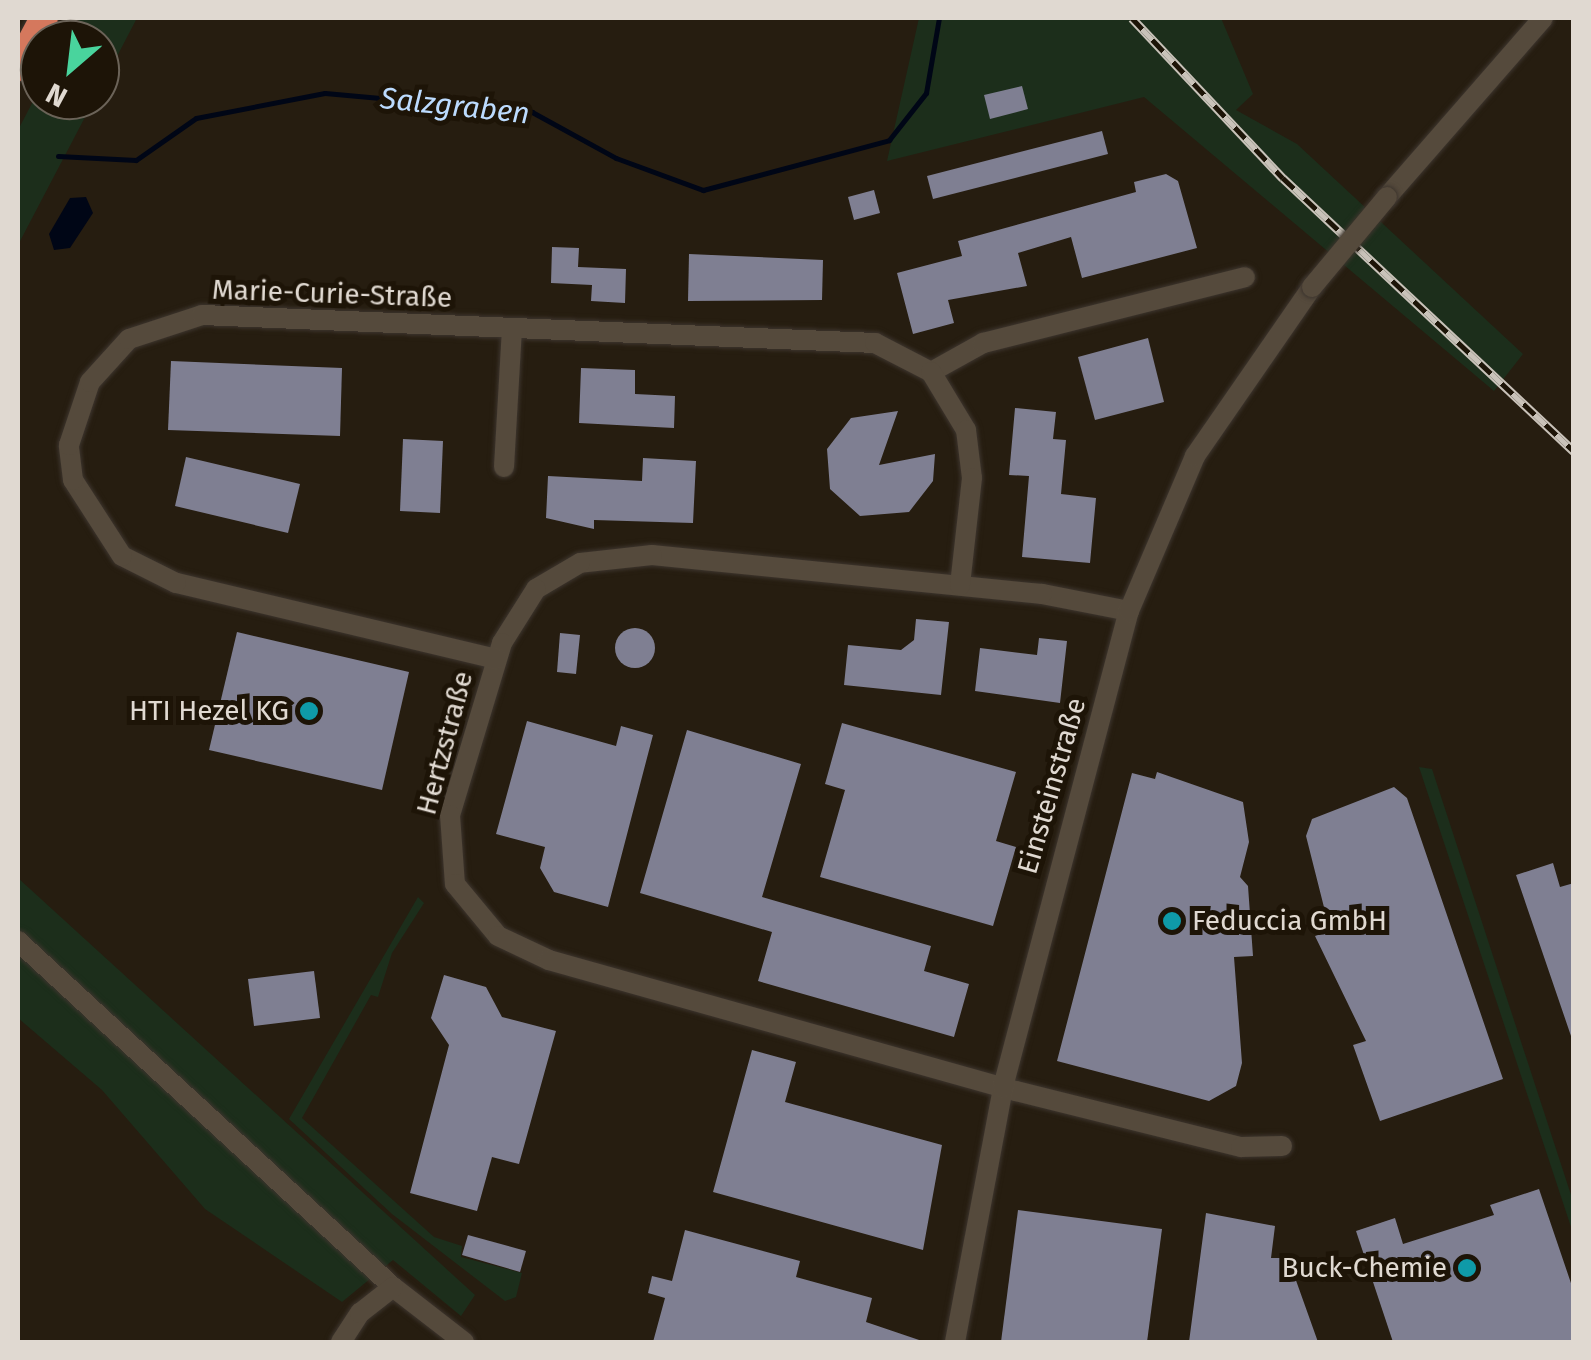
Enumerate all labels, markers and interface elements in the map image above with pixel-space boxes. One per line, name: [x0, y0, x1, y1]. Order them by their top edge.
north arrow: [20, 20, 120, 120]
text: N: [41, 76, 73, 114]
water label: Salzgraben: [378, 80, 532, 132]
street label: Marie-Curie-Straße: [211, 273, 453, 315]
street label: Hertzstraße: [410, 667, 480, 819]
place label: HTI Hezel KG: [129, 694, 289, 728]
street label: Einsteinstraße: [1011, 694, 1093, 878]
marker: HTI Hezel KG: [298, 700, 320, 722]
place label: Feduccia GmbH: [1192, 904, 1387, 938]
marker: Feduccia GmbH: [1161, 910, 1183, 932]
place label: Buck-Chemie: [1281, 1251, 1447, 1285]
marker: Buck-Chemie: [1456, 1257, 1478, 1279]

